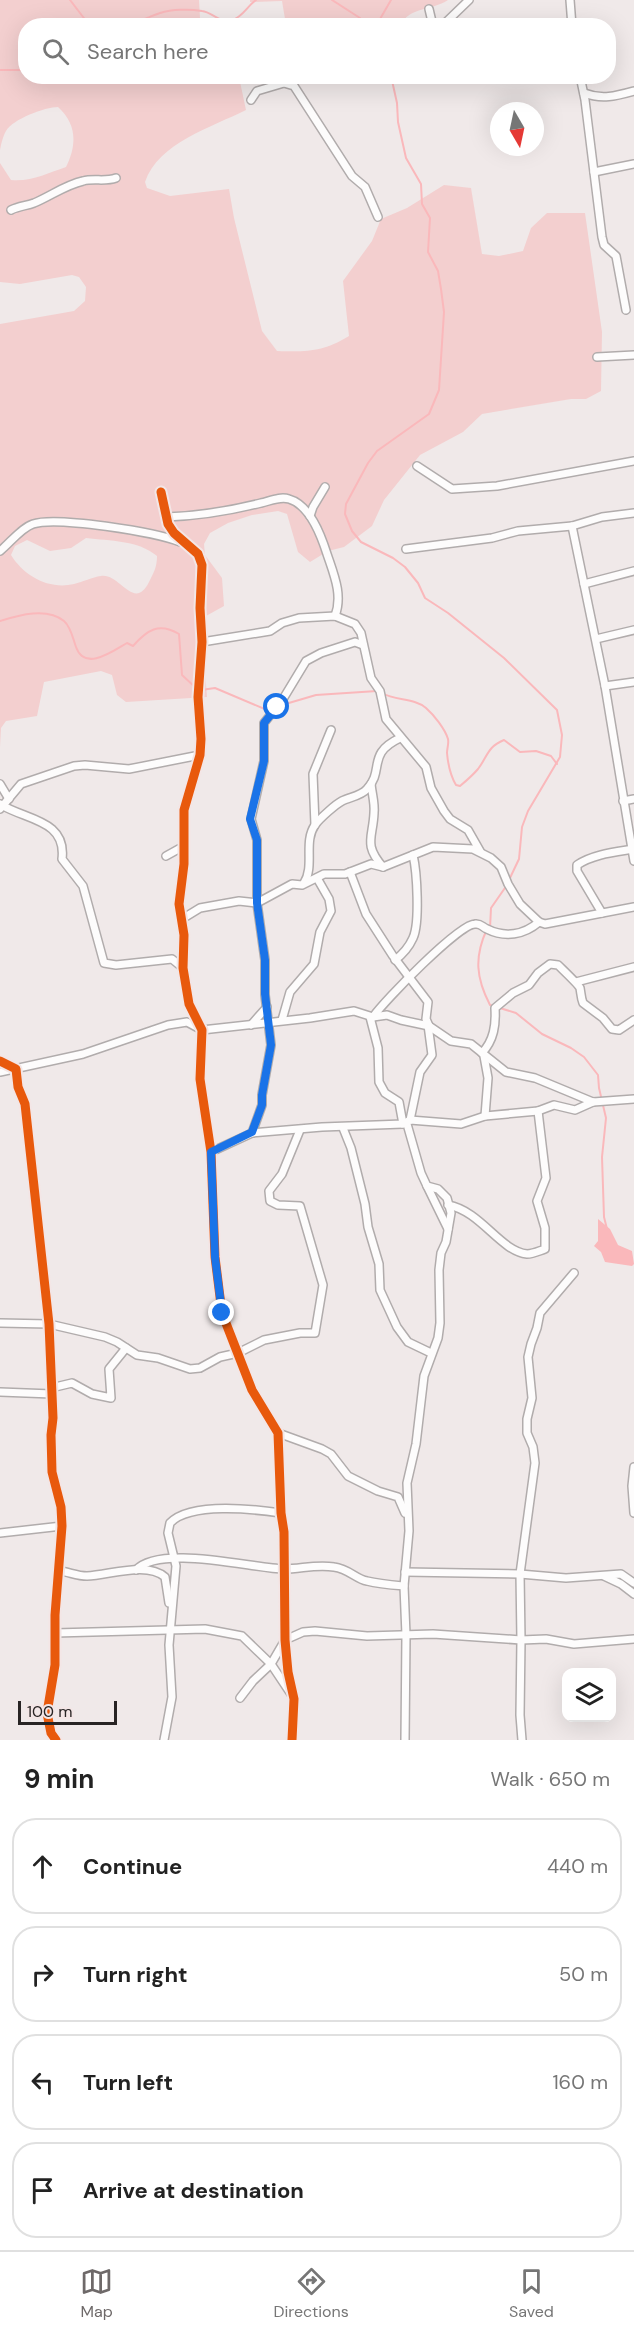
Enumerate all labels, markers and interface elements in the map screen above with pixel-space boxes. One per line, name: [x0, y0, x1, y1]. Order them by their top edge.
search box: [18, 18, 616, 84]
icon: search: [39, 35, 72, 68]
text: Search here: [87, 37, 208, 66]
north arrow: [490, 102, 544, 156]
route start: [263, 693, 289, 719]
route end: [208, 1299, 234, 1325]
map controls: [562, 1668, 616, 1722]
button: layers: [562, 1668, 616, 1722]
scale bar: [18, 1698, 117, 1726]
text: 100 m: [27, 1701, 72, 1722]
text: 9 min: [24, 1762, 94, 1796]
text: Walk · 650 m: [490, 1766, 610, 1792]
icon: ahead: [26, 1850, 59, 1883]
text: Continue: [83, 1852, 182, 1881]
text: 440 m: [547, 1853, 608, 1879]
icon: right: [26, 1958, 59, 1991]
text: Turn right: [83, 1960, 188, 1989]
text: 50 m: [559, 1961, 608, 1987]
icon: left: [26, 2066, 59, 2099]
text: Turn left: [83, 2068, 173, 2097]
text: 160 m: [552, 2069, 608, 2095]
icon: arrive: [26, 2174, 59, 2207]
text: Arrive at destination: [83, 2176, 304, 2205]
tab: Map: [80, 2265, 113, 2322]
tab: Directions: [273, 2265, 349, 2322]
tab: Saved: [509, 2265, 554, 2322]

